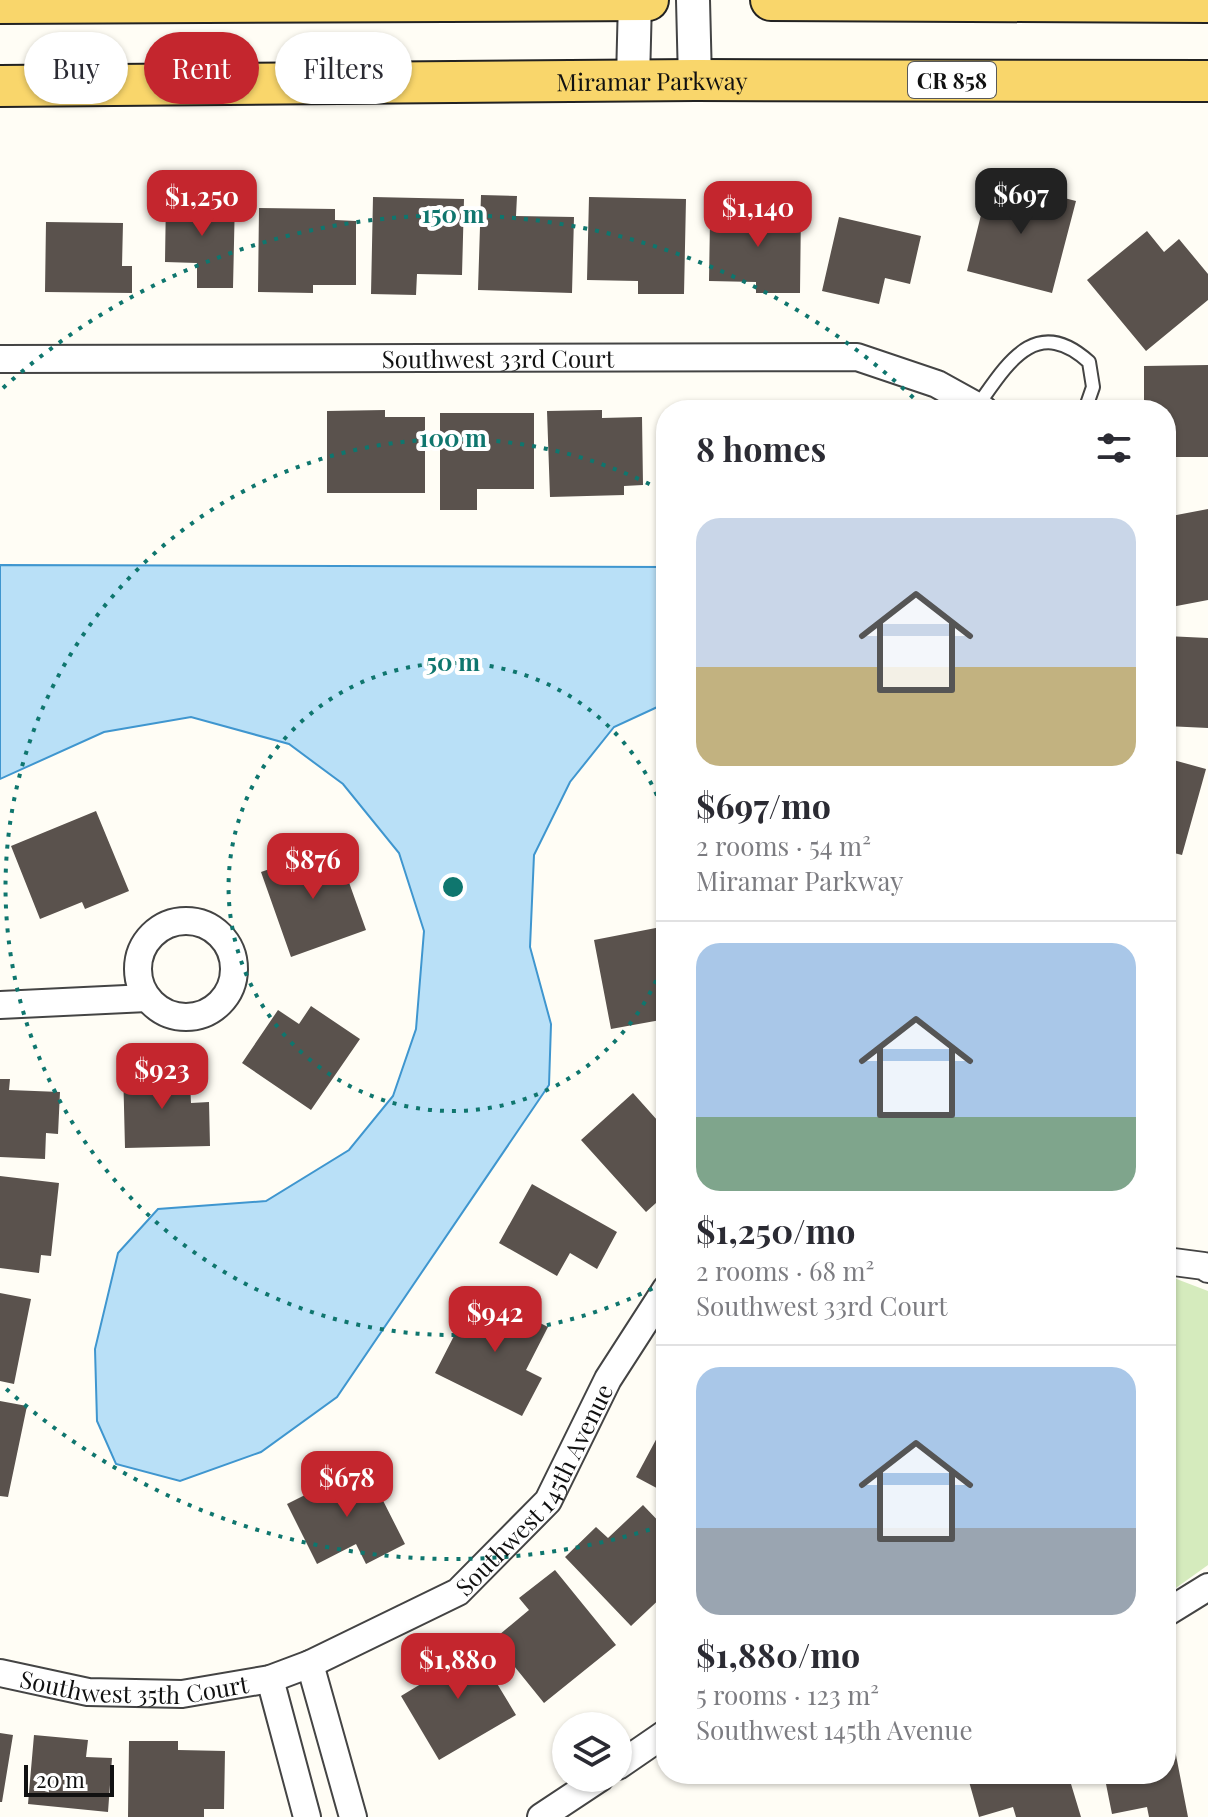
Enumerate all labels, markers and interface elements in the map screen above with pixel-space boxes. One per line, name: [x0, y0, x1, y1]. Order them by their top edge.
chip: Buy: [24, 32, 128, 104]
chip: Rent: [144, 32, 259, 104]
chip: Filters: [275, 32, 412, 104]
road number: CR 858: [908, 62, 996, 98]
street label: Miramar Parkway: [556, 64, 748, 97]
pin: $697: [974, 168, 1068, 236]
pin: $1,250: [137, 170, 267, 238]
text: $697: [993, 176, 1049, 211]
text: $1,250: [165, 178, 239, 213]
pin: $1,140: [693, 181, 823, 249]
text: $1,140: [722, 189, 794, 224]
text: 150 m: [422, 197, 485, 229]
street label: Southwest 33rd Court: [382, 342, 615, 374]
text: 100 m: [419, 421, 487, 453]
text: 8 homes: [696, 425, 826, 471]
icon: filters: [1092, 426, 1136, 470]
icon: home: [844, 570, 988, 714]
text: 50 m: [426, 645, 480, 677]
text: $697/mo: [696, 782, 831, 828]
text: 2 rooms · 54 m²: [696, 828, 871, 863]
pin: $876: [266, 833, 360, 901]
text: $876: [285, 841, 341, 876]
text: Miramar Parkway: [696, 863, 903, 898]
centre of rings: [439, 873, 467, 901]
icon: home: [844, 995, 988, 1139]
pin: $923: [115, 1043, 209, 1111]
text: $923: [134, 1051, 190, 1086]
text: $1,250/mo: [696, 1207, 856, 1253]
text: 2 rooms · 68 m²: [696, 1253, 874, 1288]
pin: $942: [448, 1286, 542, 1354]
text: Southwest 33rd Court: [696, 1288, 948, 1323]
text: $942: [467, 1294, 523, 1329]
street label: Southwest 145th Avenue: [448, 1378, 619, 1602]
icon: home: [844, 1419, 988, 1563]
pin: $678: [300, 1451, 394, 1519]
text: $678: [319, 1459, 375, 1494]
text: $1,880/mo: [696, 1631, 860, 1677]
pin: $1,880: [393, 1633, 523, 1701]
text: $1,880: [419, 1641, 497, 1676]
street label: Southwest 35th Court: [17, 1662, 251, 1710]
text: 5 rooms · 123 m²: [696, 1677, 879, 1712]
map controls: [552, 1712, 632, 1792]
button: layers: [552, 1712, 632, 1792]
text: Southwest 145th Avenue: [696, 1712, 973, 1747]
scale bar: [24, 1761, 114, 1797]
text: 20 m: [36, 1764, 85, 1794]

